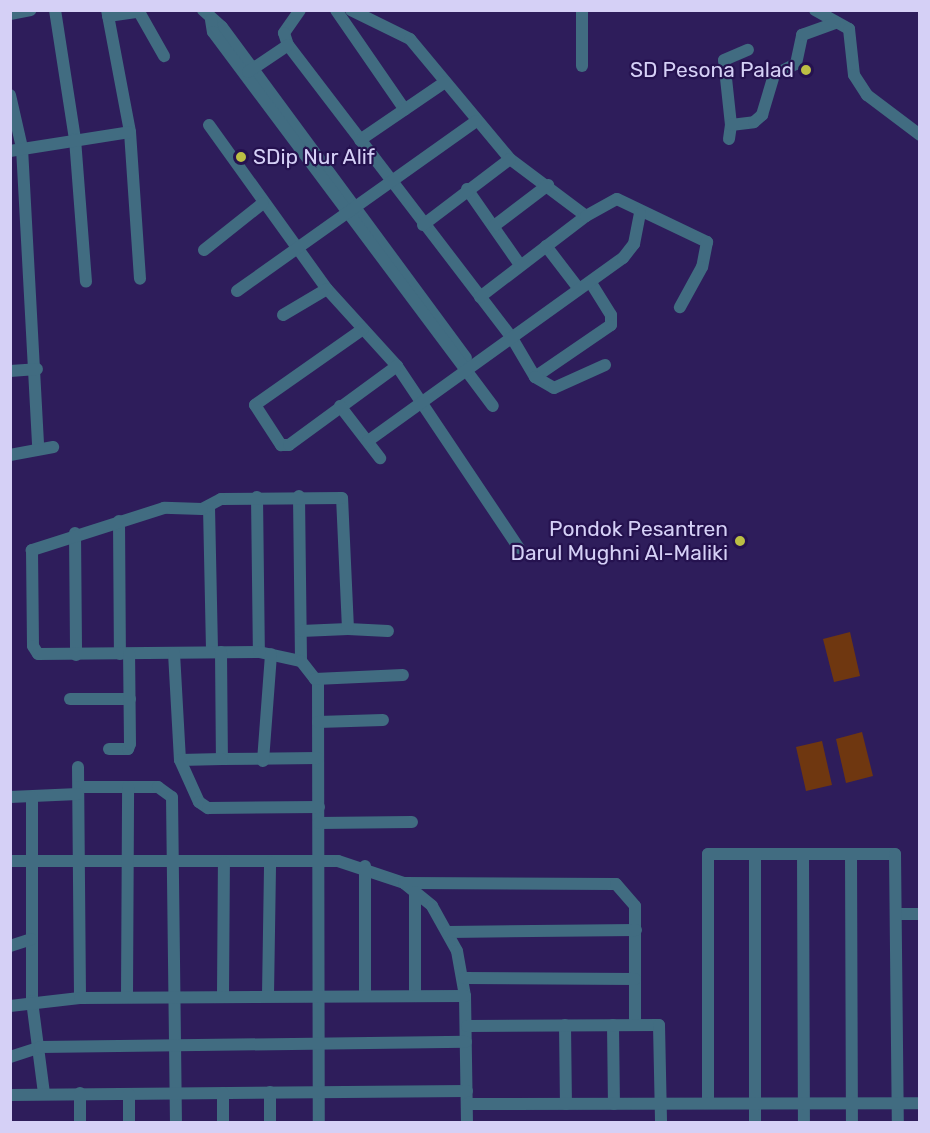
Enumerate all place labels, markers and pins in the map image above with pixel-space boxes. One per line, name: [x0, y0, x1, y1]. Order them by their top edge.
place label: SD Pesona Palad: [630, 57, 794, 83]
marker: SD Pesona Palad: [799, 63, 813, 77]
place label: SDip Nur Alif: [253, 144, 376, 170]
marker: SDip Nur Alif: [234, 150, 248, 164]
place label: Pondok Pesantren Darul Mughni Al-Maliki: [510, 516, 728, 566]
marker: Pondok Pesantren Darul Mughni Al-Maliki: [733, 534, 747, 548]

